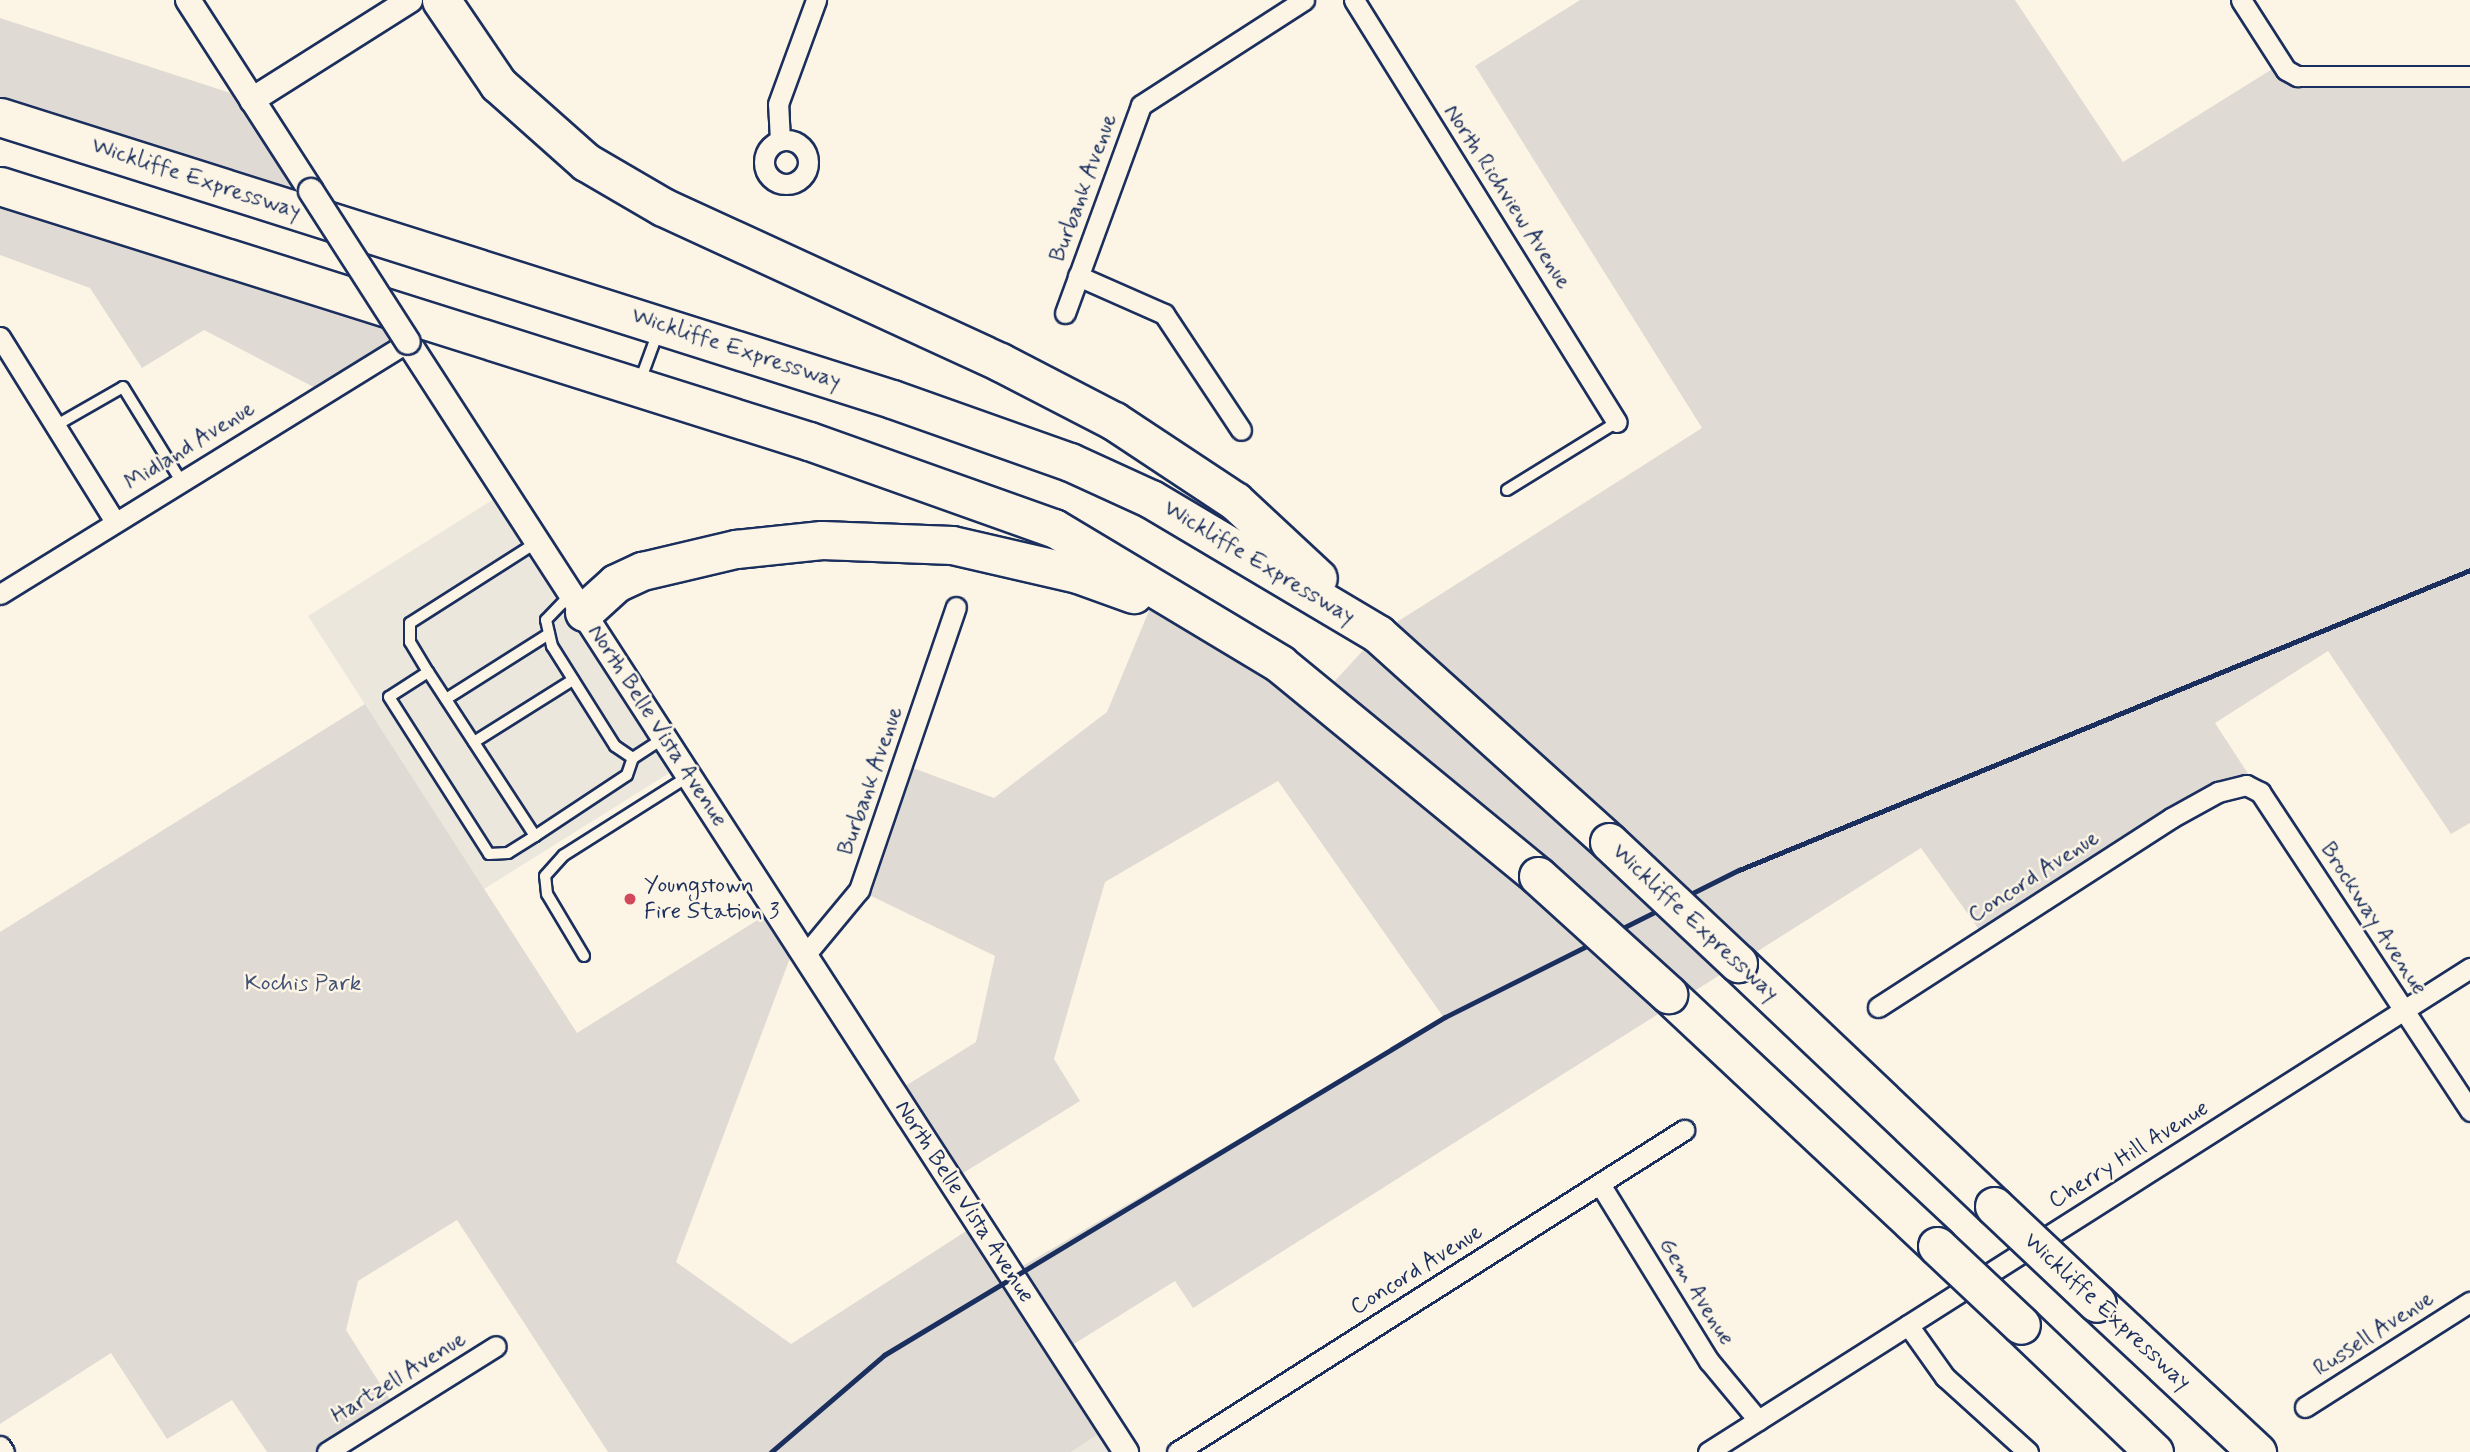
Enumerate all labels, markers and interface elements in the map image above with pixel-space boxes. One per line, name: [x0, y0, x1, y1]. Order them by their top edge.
street label: North Richview Avenue: [1435, 97, 1579, 297]
street label: Burbank Avenue: [1043, 107, 1125, 269]
street label: Wickliffe Expressway: [87, 132, 305, 226]
street label: Wickliffe Expressway: [627, 302, 845, 396]
street label: Midland Avenue: [117, 393, 263, 499]
street label: Wickliffe Expressway: [1158, 495, 1360, 631]
street label: North Belle Vista Avenue: [580, 618, 734, 834]
street label: Burbank Avenue: [832, 700, 910, 862]
street label: Concord Avenue: [1961, 823, 2107, 931]
street label: Wickliffe Expressway: [1605, 838, 1785, 1008]
street label: Brockway Avenue: [2314, 839, 2432, 999]
place label: Youngstown Fire Station 3: [644, 872, 772, 926]
marker: Youngstown Fire Station 3: [622, 891, 638, 907]
park label: Kochis Park: [245, 970, 361, 998]
street label: North Belle Vista Avenue: [887, 1094, 1041, 1310]
street label: Cherry Hill Avenue: [2042, 1094, 2216, 1216]
street label: Concord Avenue: [1343, 1217, 1491, 1323]
street label: Wickliffe Expressway: [2017, 1227, 2197, 1397]
street label: Gem Avenue: [1651, 1231, 1741, 1353]
street label: Russell Avenue: [2306, 1283, 2442, 1385]
street label: Hartzell Avenue: [325, 1325, 473, 1431]

